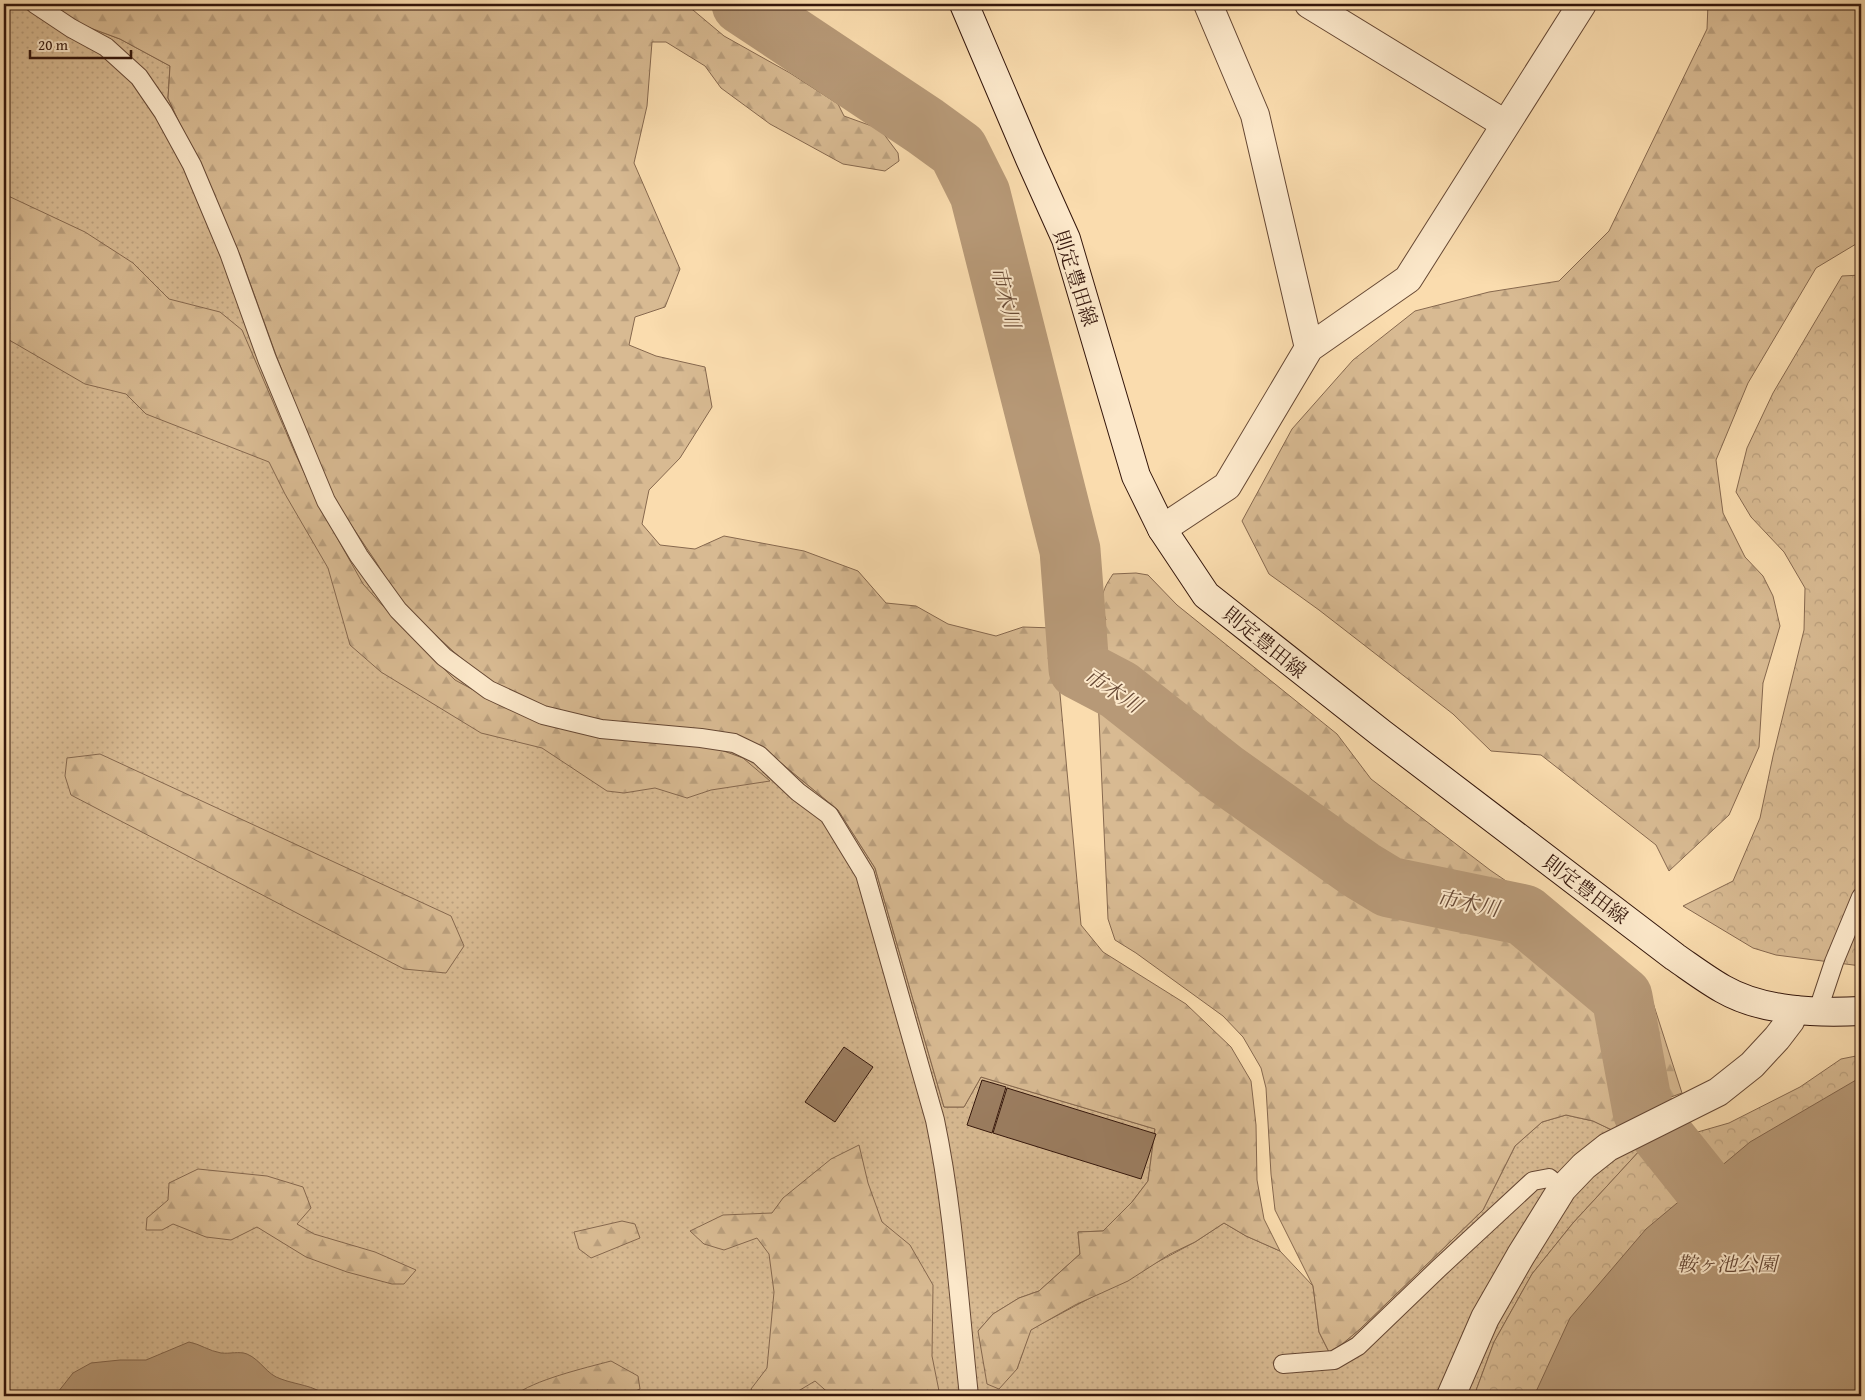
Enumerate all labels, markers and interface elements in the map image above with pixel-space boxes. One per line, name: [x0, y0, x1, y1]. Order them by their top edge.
scale bar: [30, 28, 131, 60]
text: 20 m: [38, 34, 69, 55]
street label: 則定豊田線: [1047, 226, 1105, 330]
water label: 市木川: [983, 263, 1029, 333]
street label: 則定豊田線: [1217, 599, 1313, 685]
water label: 市木川: [1078, 660, 1150, 721]
street label: 則定豊田線: [1537, 847, 1635, 931]
water label: 市木川: [1434, 882, 1504, 925]
park label: 鞍ヶ池公園: [1677, 1249, 1780, 1278]

